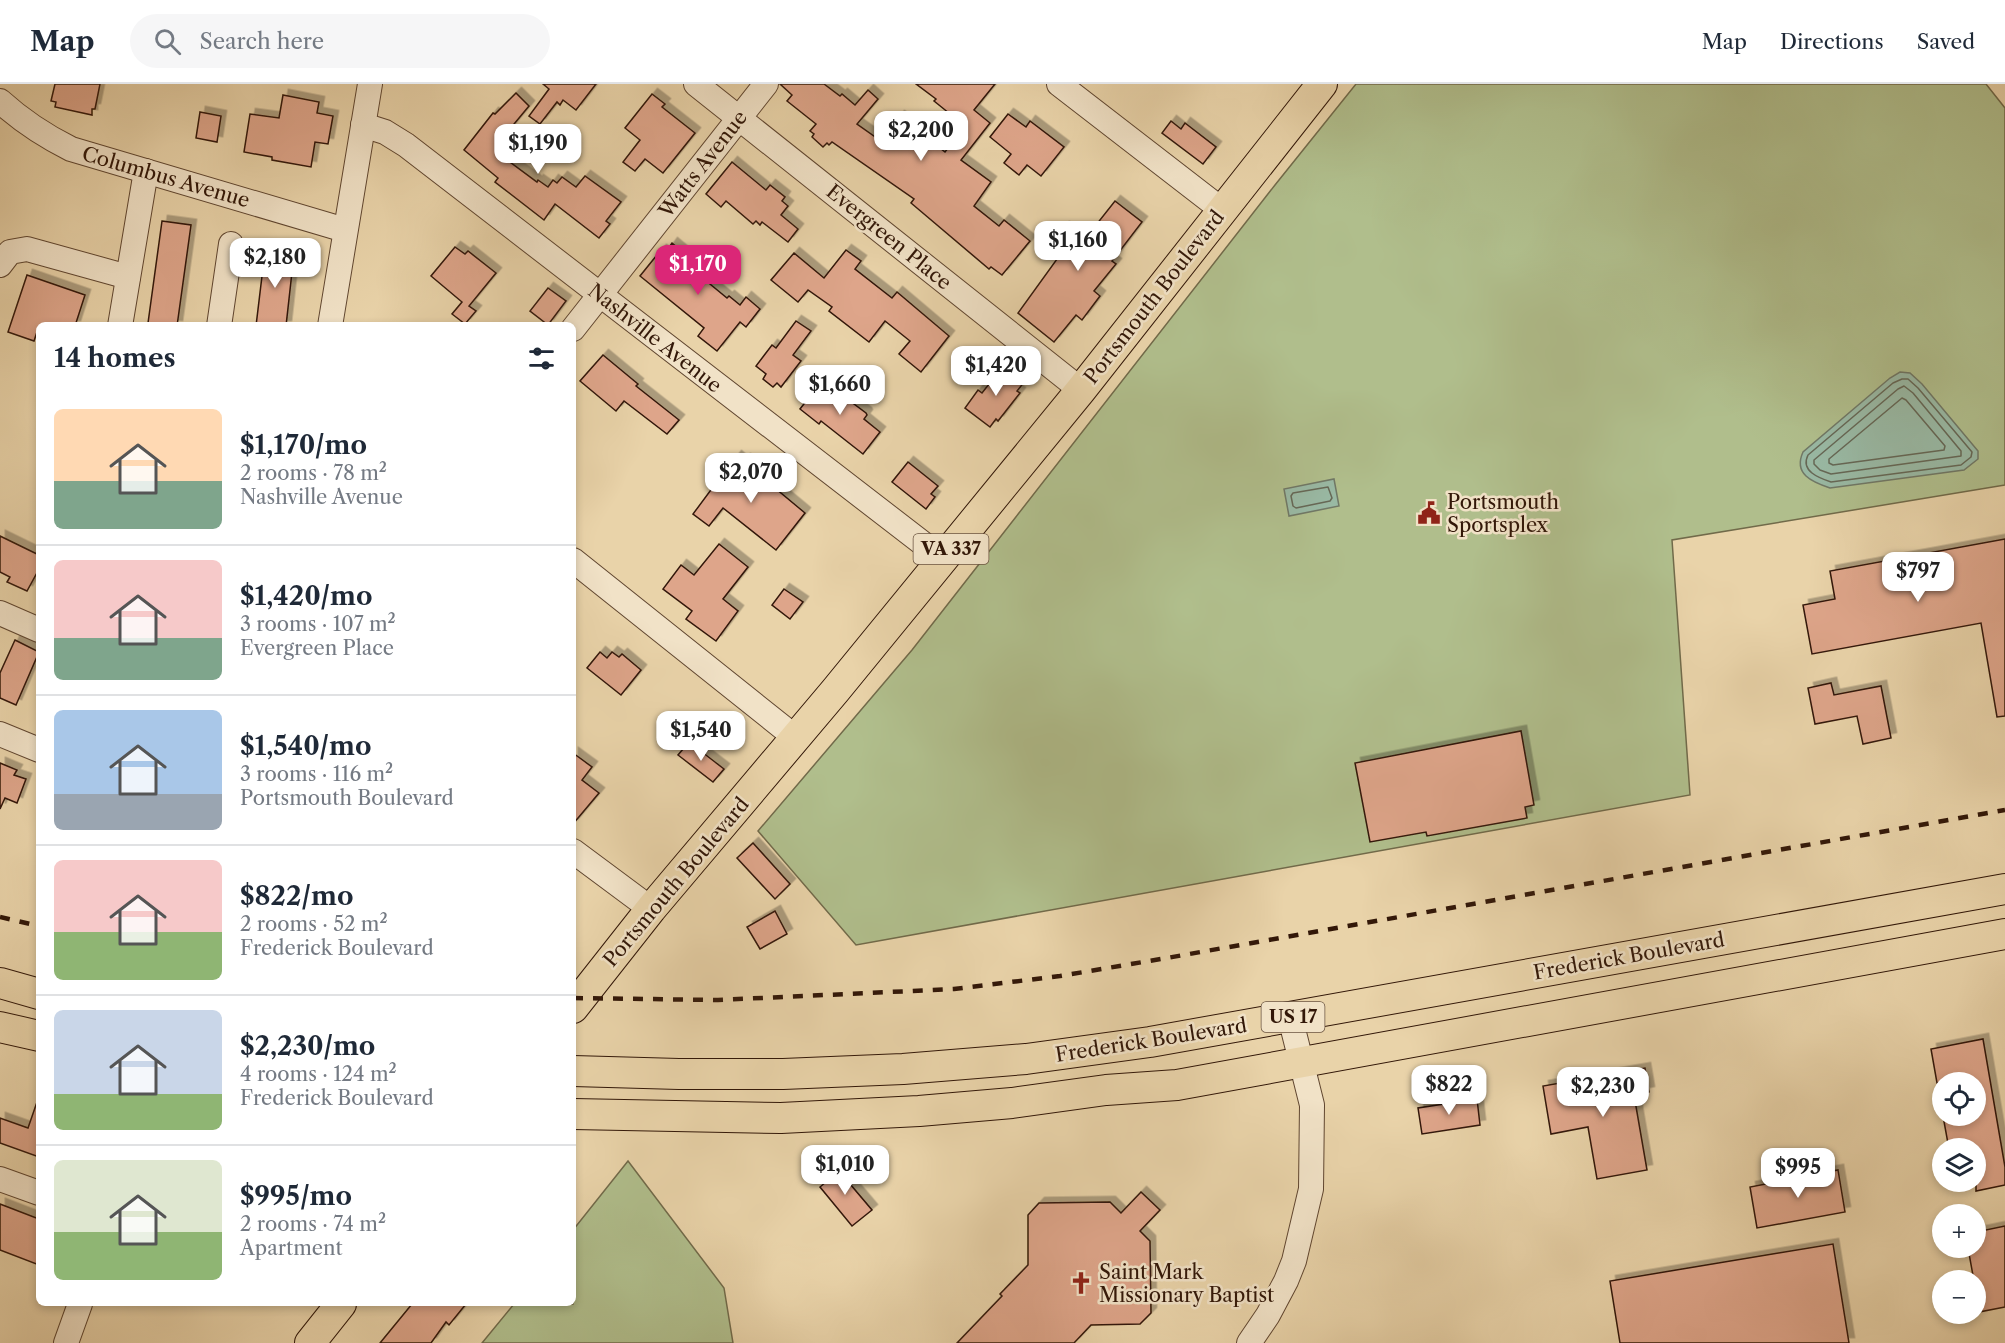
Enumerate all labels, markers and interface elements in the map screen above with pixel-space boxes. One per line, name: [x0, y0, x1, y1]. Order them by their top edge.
search box: [130, 14, 550, 68]
text: Map: [30, 24, 94, 58]
icon: search: [151, 25, 184, 58]
text: Search here: [199, 28, 324, 55]
text: Map: [1702, 29, 1747, 54]
text: Directions: [1780, 29, 1884, 54]
text: Saved: [1917, 29, 1975, 54]
street label: Watts Avenue: [653, 106, 752, 223]
pin: $2,200: [872, 111, 970, 162]
text: $2,200: [888, 118, 954, 142]
pin: $1,190: [489, 124, 587, 175]
text: $1,190: [508, 131, 568, 155]
street label: Columbus Avenue: [79, 142, 253, 212]
street label: Evergreen Place: [822, 179, 956, 295]
street label: Portsmouth Boulevard: [1079, 205, 1229, 389]
pin: $1,160: [1029, 221, 1127, 272]
text: $1,160: [1048, 228, 1108, 252]
pin: $2,180: [226, 238, 324, 289]
text: $2,180: [244, 245, 306, 269]
pin: $1,170: [649, 245, 747, 296]
text: $1,170: [669, 252, 727, 276]
street label: Nashville Avenue: [583, 278, 727, 398]
text: 14 homes: [54, 342, 176, 374]
icon: filters: [525, 342, 558, 375]
pin: $1,420: [947, 346, 1045, 397]
text: $1,420: [965, 353, 1027, 377]
pin: $1,660: [791, 365, 889, 416]
text: $1,660: [809, 372, 871, 396]
text: $1,170/mo: [240, 429, 367, 461]
icon: home: [102, 433, 174, 505]
pin: $2,070: [702, 453, 800, 504]
text: $2,070: [719, 460, 783, 484]
text: 2 rooms · 78 m²: [240, 461, 387, 485]
text: Nashville Avenue: [240, 485, 403, 509]
place label: Portsmouth Sportsplex: [1447, 490, 1559, 537]
public building icon: Portsmouth Sportsplex: [1416, 500, 1442, 526]
road number: VA 337: [914, 534, 988, 564]
pin: $797: [1882, 552, 1954, 603]
text: $797: [1896, 559, 1940, 583]
text: $1,420/mo: [240, 580, 372, 612]
icon: home: [102, 584, 174, 656]
text: 3 rooms · 107 m²: [240, 612, 396, 636]
text: Evergreen Place: [240, 636, 394, 660]
pin: $1,540: [652, 711, 750, 762]
text: $1,540: [670, 718, 732, 742]
text: $1,540/mo: [240, 730, 371, 762]
icon: home: [102, 734, 174, 806]
text: 3 rooms · 116 m²: [240, 762, 393, 786]
text: Portsmouth Boulevard: [240, 786, 454, 810]
street label: Portsmouth Boulevard: [598, 792, 754, 972]
text: $822/mo: [240, 880, 353, 912]
icon: home: [102, 884, 174, 956]
text: 2 rooms · 52 m²: [240, 912, 388, 936]
street label: Frederick Boulevard: [1532, 927, 1726, 985]
text: Frederick Boulevard: [240, 936, 434, 960]
road number: US 17: [1262, 1002, 1324, 1032]
street label: Frederick Boulevard: [1053, 1013, 1249, 1067]
text: $2,230/mo: [240, 1030, 375, 1062]
icon: home: [102, 1034, 174, 1106]
text: 4 rooms · 124 m²: [240, 1062, 397, 1086]
pin: $822: [1413, 1065, 1485, 1116]
pin: $2,230: [1554, 1067, 1652, 1118]
text: $822: [1425, 1072, 1473, 1096]
map controls: [1932, 1072, 1986, 1324]
button: locate: [1932, 1072, 1986, 1126]
text: $2,230: [1571, 1074, 1635, 1098]
text: Frederick Boulevard: [240, 1086, 434, 1110]
button: layers: [1932, 1138, 1986, 1192]
pin: $1,010: [796, 1145, 894, 1196]
pin: $995: [1762, 1148, 1834, 1199]
text: $1,010: [815, 1152, 875, 1176]
text: $995: [1775, 1155, 1821, 1179]
text: $995/mo: [240, 1180, 352, 1212]
icon: home: [102, 1184, 174, 1256]
button: +: [1932, 1204, 1986, 1258]
text: 2 rooms · 74 m²: [240, 1212, 386, 1236]
text: Apartment: [240, 1236, 343, 1260]
place label: Saint Mark Missionary Baptist: [1099, 1260, 1274, 1307]
church icon: Saint Mark Missionary Baptist: [1068, 1270, 1094, 1296]
button: −: [1932, 1270, 1986, 1324]

